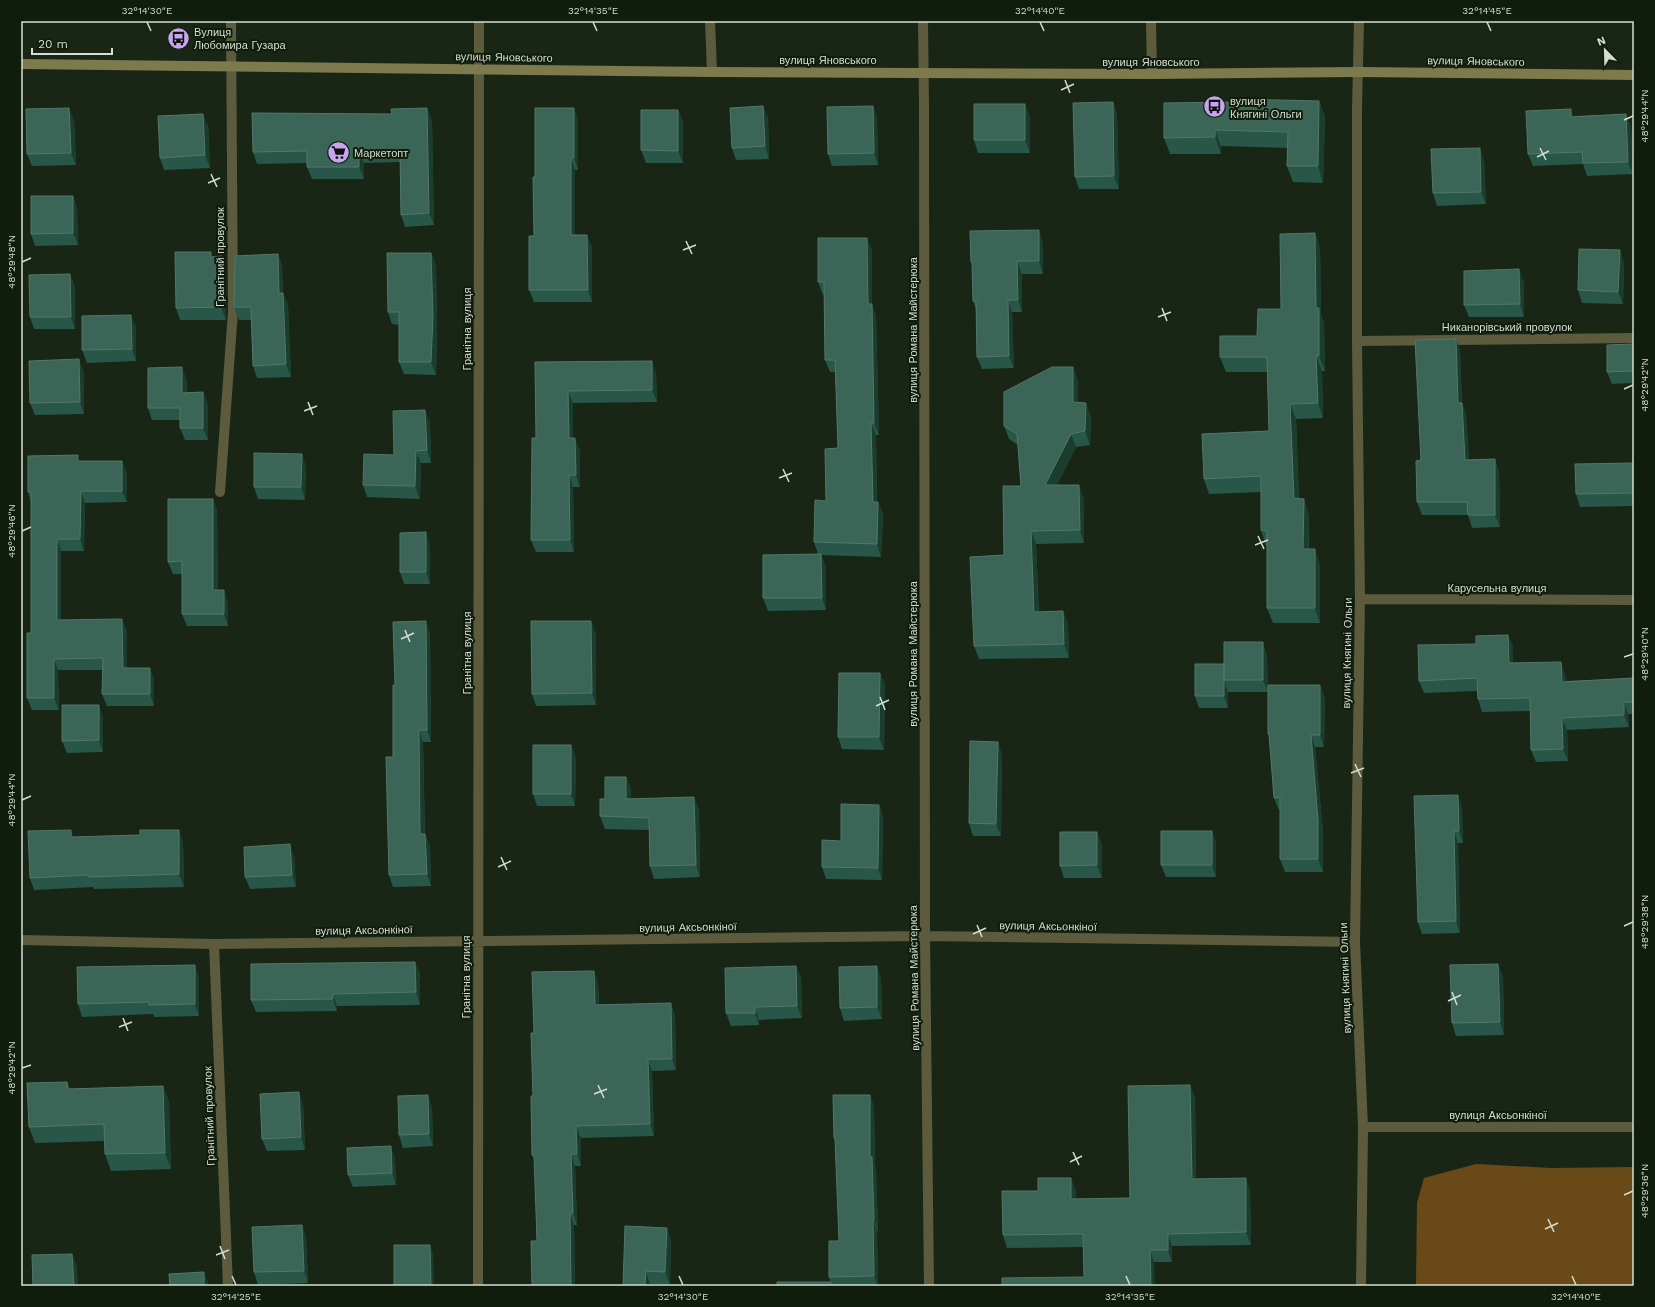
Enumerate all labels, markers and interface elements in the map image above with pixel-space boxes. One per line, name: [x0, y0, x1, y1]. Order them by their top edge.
text: 32°14'30"E: [122, 5, 172, 16]
text: 32°14'35"E: [568, 5, 618, 16]
text: 32°14'40"E: [1015, 5, 1065, 16]
text: 32°14'45"E: [1462, 5, 1512, 16]
bus stop icon: Вулиця Любомира Гузара: [166, 25, 192, 51]
place label: Вулиця Любомира Гузара: [194, 26, 287, 52]
scale bar: [32, 30, 112, 56]
north arrow: [1585, 30, 1625, 70]
text: N: [1595, 34, 1608, 49]
text: 20 m: [38, 37, 68, 51]
street label: вулиця Яновського: [455, 50, 553, 65]
street label: вулиця Яновського: [779, 54, 877, 67]
street label: вулиця Яновського: [1427, 54, 1525, 69]
street label: вулиця Яновського: [1102, 56, 1200, 69]
text: 48°29'44"N: [1639, 89, 1650, 143]
bus stop icon: вулиця Княгині Ольги: [1201, 94, 1227, 120]
place label: вулиця Княгині Ольги: [1230, 95, 1302, 121]
supermarket icon: Маркетопт: [325, 140, 351, 166]
place label: Маркетопт: [354, 147, 408, 160]
street label: Гранітний провулок: [214, 207, 227, 307]
text: 48°29'48"N: [6, 235, 17, 289]
street label: вулиця Романа Майстерюка: [907, 256, 920, 403]
street label: Гранітна вулиця: [461, 288, 474, 370]
street label: Никанорівський провулок: [1442, 321, 1572, 334]
text: 48°29'42"N: [1639, 358, 1650, 412]
text: 48°29'46"N: [6, 504, 17, 558]
street label: вулиця Романа Майстерюка: [907, 580, 920, 727]
street label: Карусельна вулиця: [1448, 582, 1547, 595]
street label: вулиця Княгині Ольги: [1340, 597, 1355, 709]
street label: Гранітна вулиця: [461, 612, 474, 694]
text: 48°29'40"N: [1639, 627, 1650, 681]
text: 48°29'44"N: [6, 773, 17, 827]
text: 48°29'38"N: [1639, 895, 1650, 949]
street label: вулиця Романа Майстерюка: [907, 904, 922, 1051]
street label: вулиця Аксьонкіної: [999, 919, 1097, 934]
street label: вулиця Аксьонкіної: [639, 920, 737, 935]
street label: вулиця Княгині Ольги: [1337, 922, 1354, 1034]
street label: вулиця Аксьонкіної: [315, 923, 413, 938]
street label: Гранітна вулиця: [460, 936, 473, 1018]
text: 48°29'42"N: [6, 1041, 17, 1095]
street label: Гранітний провулок: [201, 1066, 218, 1166]
street label: вулиця Аксьонкіної: [1449, 1109, 1547, 1122]
text: 48°29'36"N: [1639, 1164, 1650, 1218]
text: 32°14'25"E: [211, 1291, 261, 1302]
text: 32°14'30"E: [658, 1291, 708, 1302]
text: 32°14'35"E: [1105, 1291, 1155, 1302]
text: 32°14'40"E: [1551, 1291, 1601, 1302]

